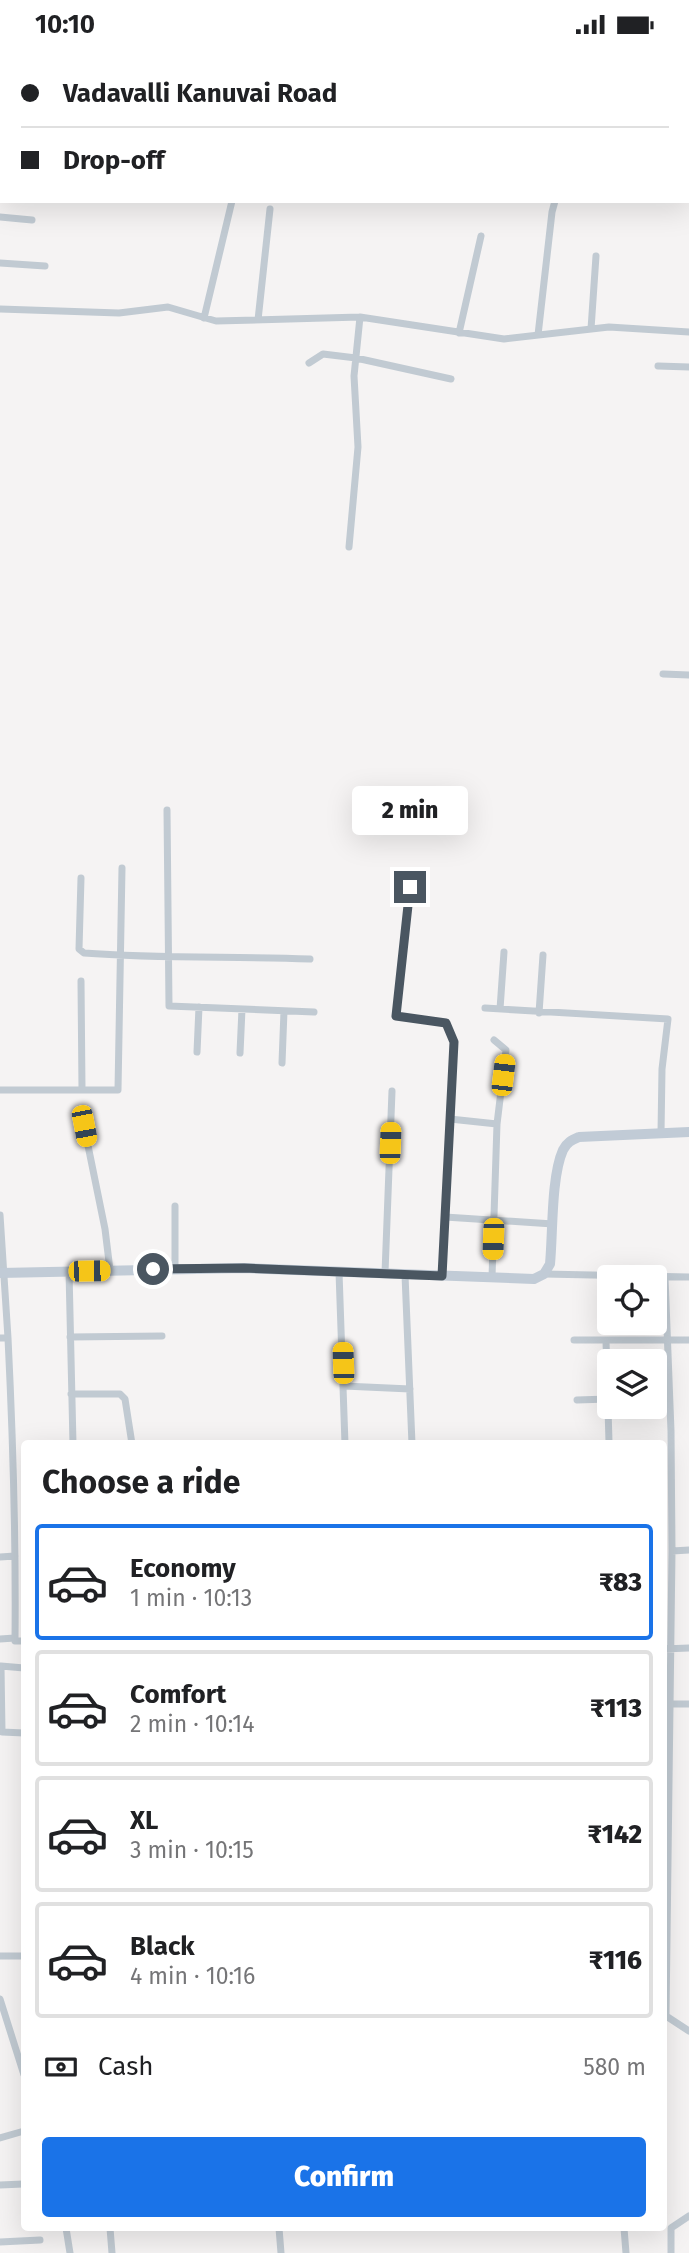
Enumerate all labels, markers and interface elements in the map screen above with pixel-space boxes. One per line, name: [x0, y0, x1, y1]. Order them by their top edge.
text: 10:10: [35, 9, 95, 40]
text: Vadavalli Kanuvai Road: [63, 78, 337, 109]
text: Drop-off: [63, 145, 165, 176]
callout: 2 min: [352, 785, 468, 835]
text: 2 min: [382, 796, 438, 824]
route end: [394, 871, 426, 903]
car: [491, 1053, 516, 1097]
car: [70, 1103, 99, 1149]
car: [379, 1122, 402, 1164]
car: [482, 1218, 505, 1260]
route start: [137, 1253, 169, 1285]
car: [68, 1260, 111, 1282]
map controls: [597, 1265, 667, 1419]
button: locate: [597, 1265, 667, 1335]
car: [332, 1342, 355, 1384]
button: layers: [597, 1349, 667, 1419]
text: Choose a ride: [42, 1463, 240, 1501]
icon: car: [46, 1551, 109, 1614]
text: Economy: [130, 1553, 236, 1584]
text: ₹83: [599, 1567, 642, 1598]
text: 1 min · 10:13: [130, 1584, 252, 1612]
icon: car: [46, 1677, 109, 1740]
text: Comfort: [130, 1679, 226, 1710]
text: ₹113: [590, 1693, 642, 1724]
text: 2 min · 10:14: [130, 1710, 254, 1738]
icon: car: [46, 1803, 109, 1866]
text: XL: [130, 1805, 158, 1836]
text: ₹142: [588, 1819, 642, 1850]
text: 3 min · 10:15: [130, 1836, 254, 1864]
icon: car: [46, 1929, 109, 1992]
text: Black: [130, 1931, 195, 1962]
text: ₹116: [589, 1945, 642, 1976]
text: 4 min · 10:16: [130, 1962, 255, 1990]
icon: cash: [42, 2048, 80, 2086]
text: Cash: [98, 2051, 154, 2082]
text: 580 m: [583, 2053, 646, 2081]
button: Confirm: [42, 2137, 646, 2217]

